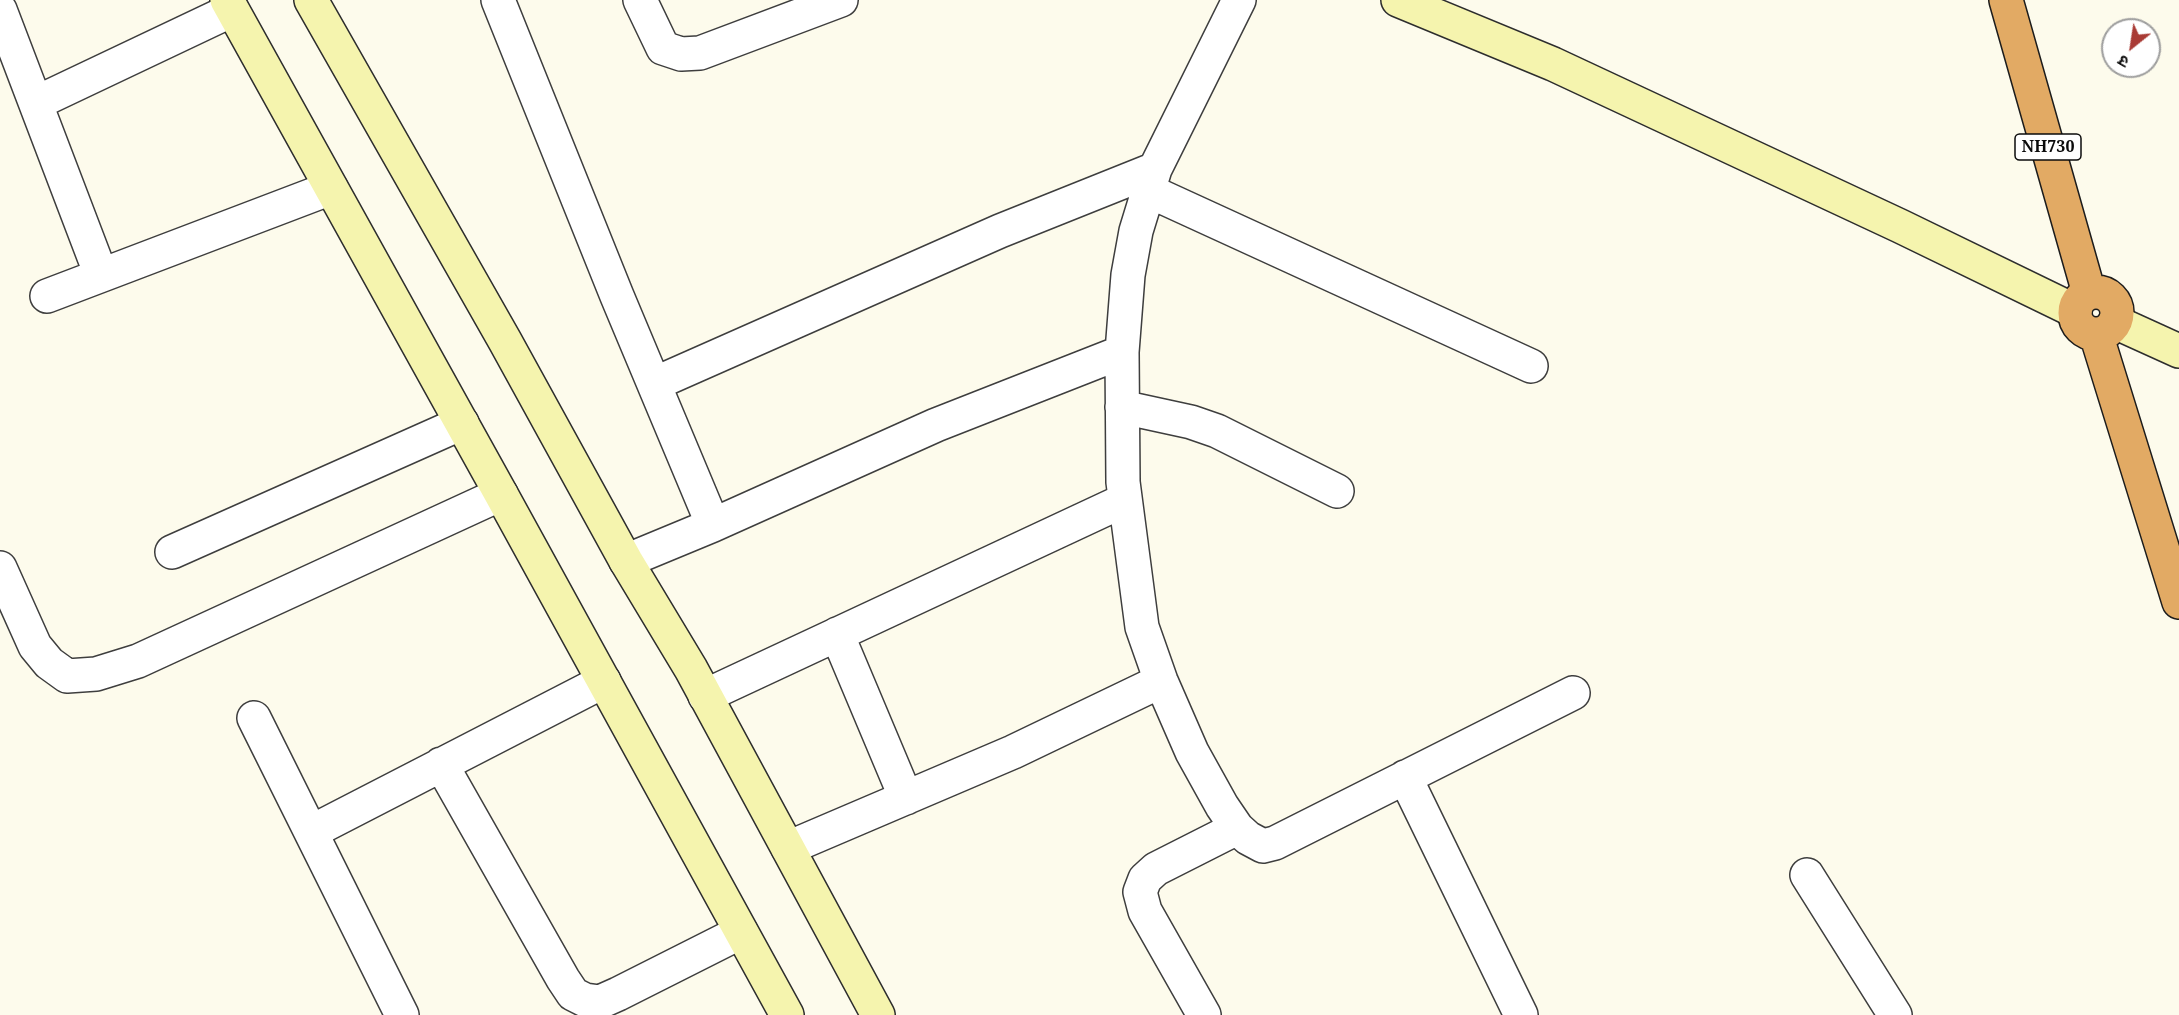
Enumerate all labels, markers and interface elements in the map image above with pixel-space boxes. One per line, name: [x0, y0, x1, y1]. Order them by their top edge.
north arrow: [2101, 18, 2161, 78]
text: उ: [2113, 50, 2133, 74]
road number: NH730: [2015, 134, 2081, 160]

